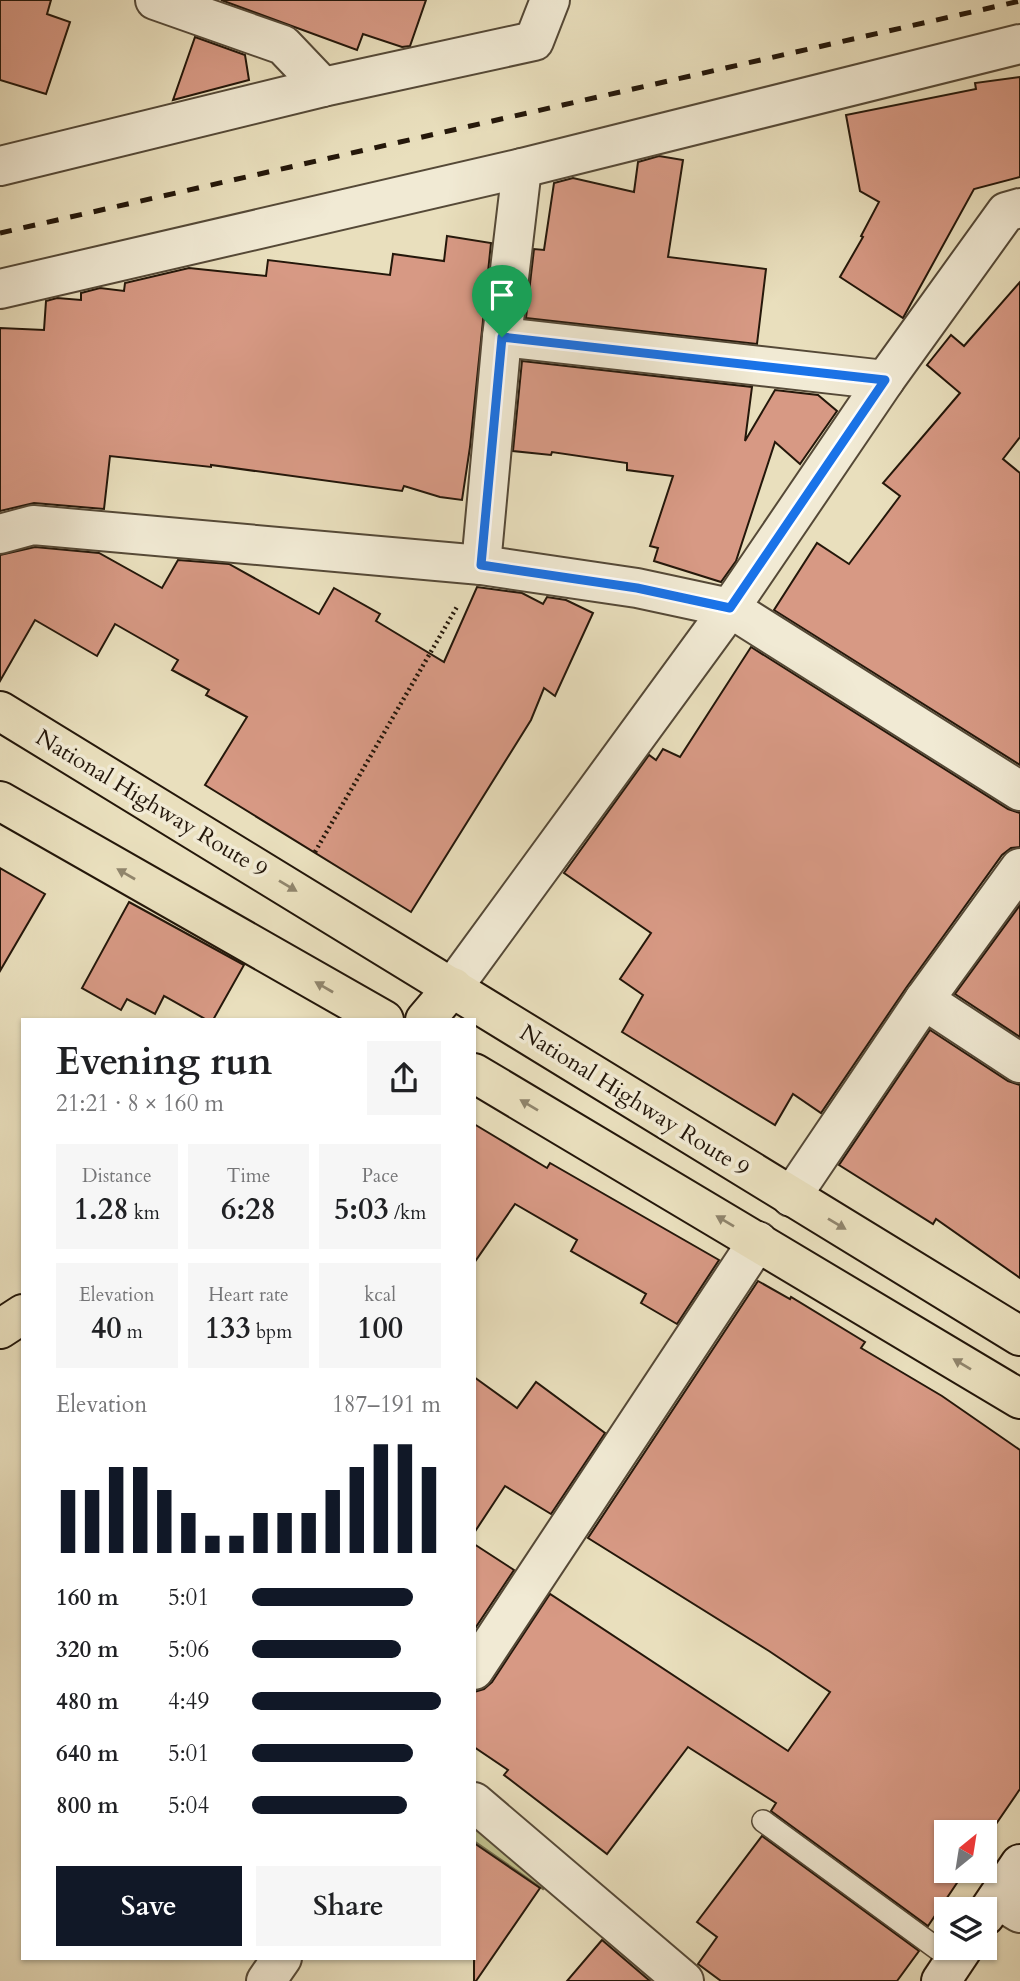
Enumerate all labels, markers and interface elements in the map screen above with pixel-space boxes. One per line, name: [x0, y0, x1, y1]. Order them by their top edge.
pin: [472, 265, 532, 337]
icon: arrive: [483, 276, 521, 314]
street label: National Highway Route 9: [30, 722, 273, 885]
one-way arrow: [117, 868, 136, 880]
one-way arrow: [279, 880, 298, 893]
one-way arrow: [315, 980, 334, 993]
street label: National Highway Route 9: [514, 1017, 755, 1184]
text: Evening run: [56, 1036, 272, 1088]
button: share: [367, 1041, 441, 1115]
text: 21:21 · 8 × 160 m: [56, 1088, 224, 1119]
one-way arrow: [519, 1099, 538, 1112]
text: Distance: [82, 1163, 152, 1189]
text: Time: [227, 1163, 270, 1189]
text: Pace: [362, 1163, 399, 1189]
text: 1.28: [74, 1189, 129, 1230]
text: 6:28: [221, 1189, 276, 1230]
text: 5:03: [334, 1189, 389, 1230]
text: km: [129, 1200, 160, 1226]
text: /km: [389, 1200, 426, 1226]
one-way arrow: [715, 1215, 734, 1227]
one-way arrow: [827, 1218, 846, 1231]
text: Elevation: [79, 1282, 155, 1308]
text: Heart rate: [208, 1282, 289, 1308]
text: kcal: [364, 1282, 396, 1308]
text: 40: [91, 1308, 122, 1349]
text: 133: [205, 1308, 251, 1349]
text: 100: [357, 1308, 403, 1349]
text: m: [122, 1319, 143, 1345]
text: bpm: [251, 1319, 292, 1345]
one-way arrow: [952, 1357, 971, 1370]
text: Elevation: [56, 1389, 147, 1420]
text: 187–191 m: [332, 1389, 441, 1420]
text: 160 m: [56, 1582, 119, 1613]
text: 5:01: [168, 1582, 209, 1613]
text: 320 m: [56, 1634, 119, 1665]
text: 5:06: [168, 1634, 209, 1665]
text: 480 m: [56, 1686, 119, 1717]
text: 4:49: [168, 1686, 209, 1717]
text: 640 m: [56, 1738, 119, 1769]
text: 5:01: [168, 1738, 209, 1769]
text: 800 m: [56, 1790, 119, 1821]
text: 5:04: [168, 1790, 209, 1821]
north arrow: [934, 1820, 998, 1883]
map controls: [934, 1820, 997, 1960]
button: Save: [56, 1866, 242, 1946]
button: Share: [256, 1866, 441, 1946]
button: layers: [934, 1897, 997, 1960]

